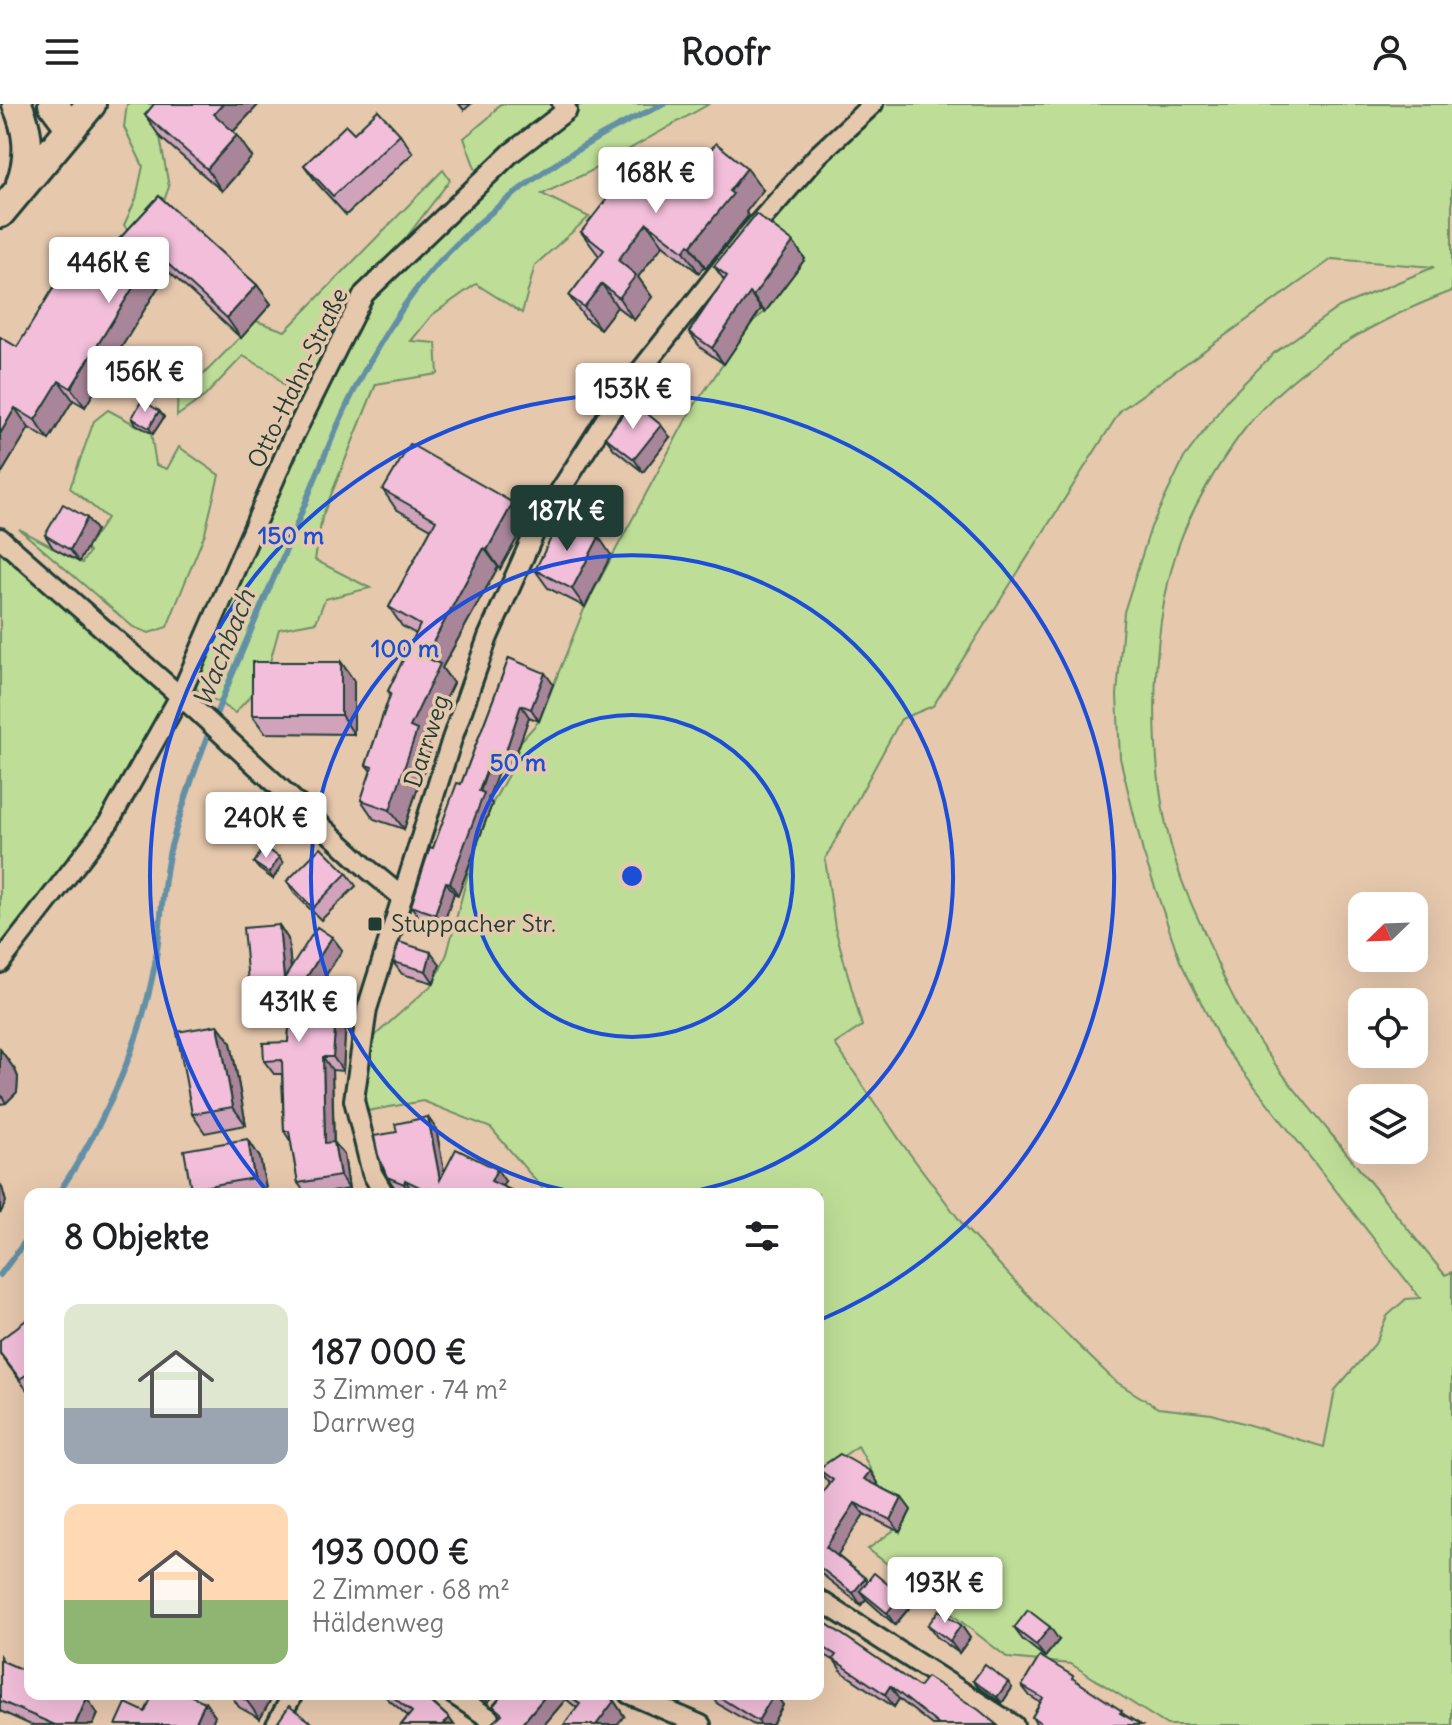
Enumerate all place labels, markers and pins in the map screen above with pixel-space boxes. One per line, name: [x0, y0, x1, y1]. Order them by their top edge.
pin: 168K €: [591, 147, 721, 215]
pin: 446K €: [44, 237, 174, 305]
pin: 156K €: [80, 346, 210, 414]
pin: 153K €: [568, 363, 698, 431]
pin: 187K €: [502, 485, 632, 553]
pin: 240K €: [201, 792, 331, 860]
centre of rings: [618, 862, 646, 890]
place label: Stuppacher Str.: [391, 908, 556, 938]
marker: Stuppacher Str.: [366, 915, 384, 933]
pin: 431K €: [234, 976, 364, 1044]
pin: 193K €: [880, 1557, 1010, 1625]

